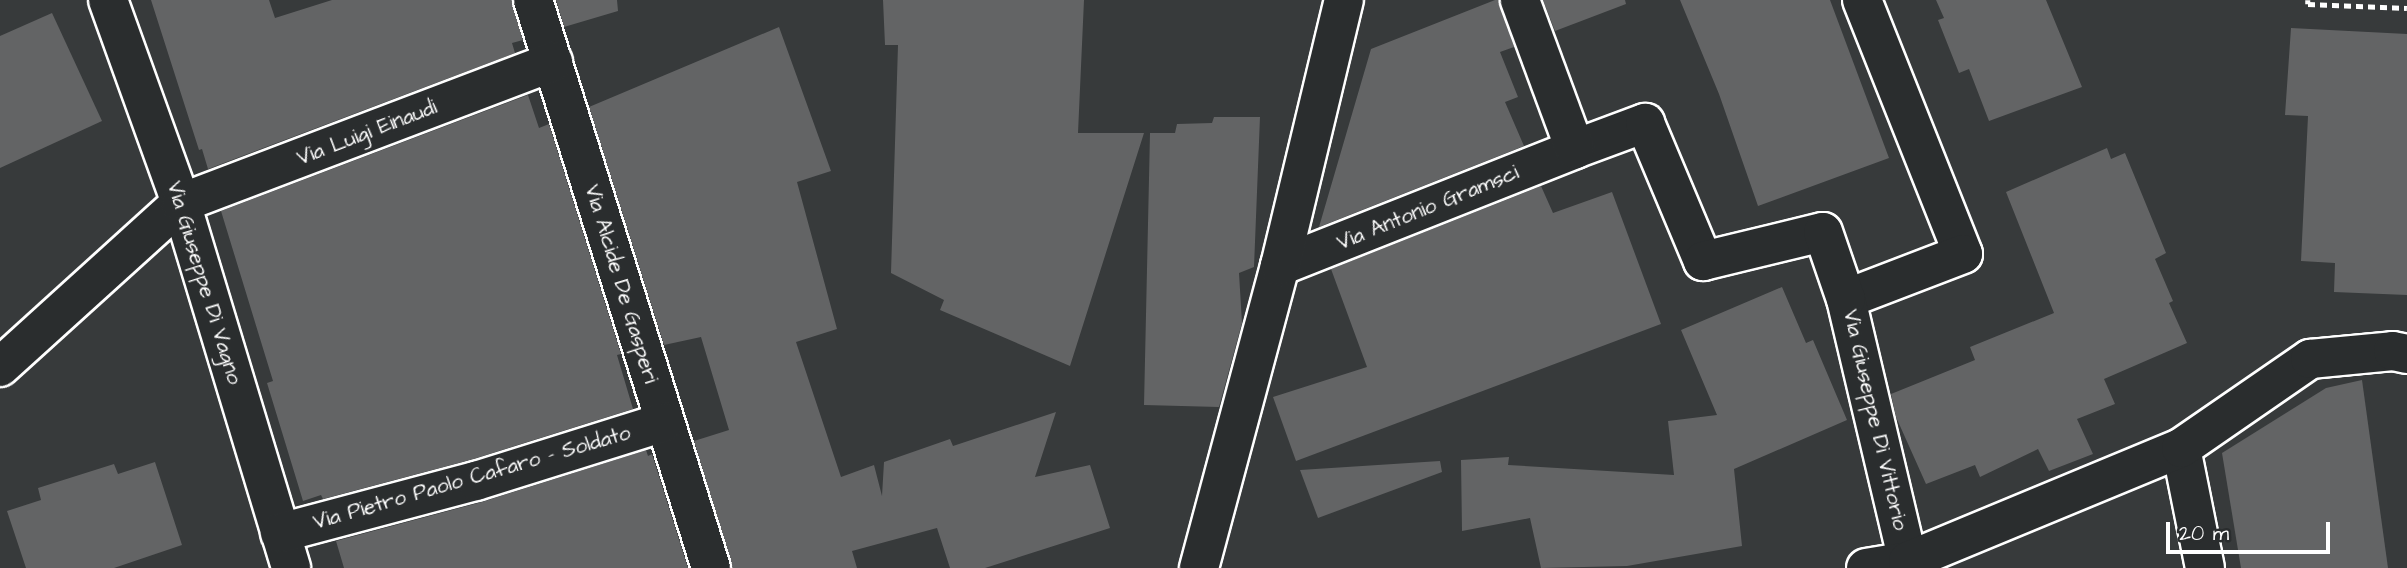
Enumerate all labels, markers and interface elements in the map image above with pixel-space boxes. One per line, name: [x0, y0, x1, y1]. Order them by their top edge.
street label: Via Luigi Einaudi: [294, 95, 440, 171]
street label: Via Antonio Gramsci: [1333, 160, 1523, 256]
street label: Via Giuseppe Di Vagno: [161, 178, 247, 388]
street label: Via Alcide De Gasperi: [579, 182, 663, 386]
street label: Via Giuseppe Di Vittorio: [1837, 307, 1913, 533]
street label: Via Pietro Paolo Cafaro - Soldato: [310, 421, 634, 535]
scale bar: [2169, 508, 2334, 552]
text: 20 m: [2179, 519, 2229, 548]

